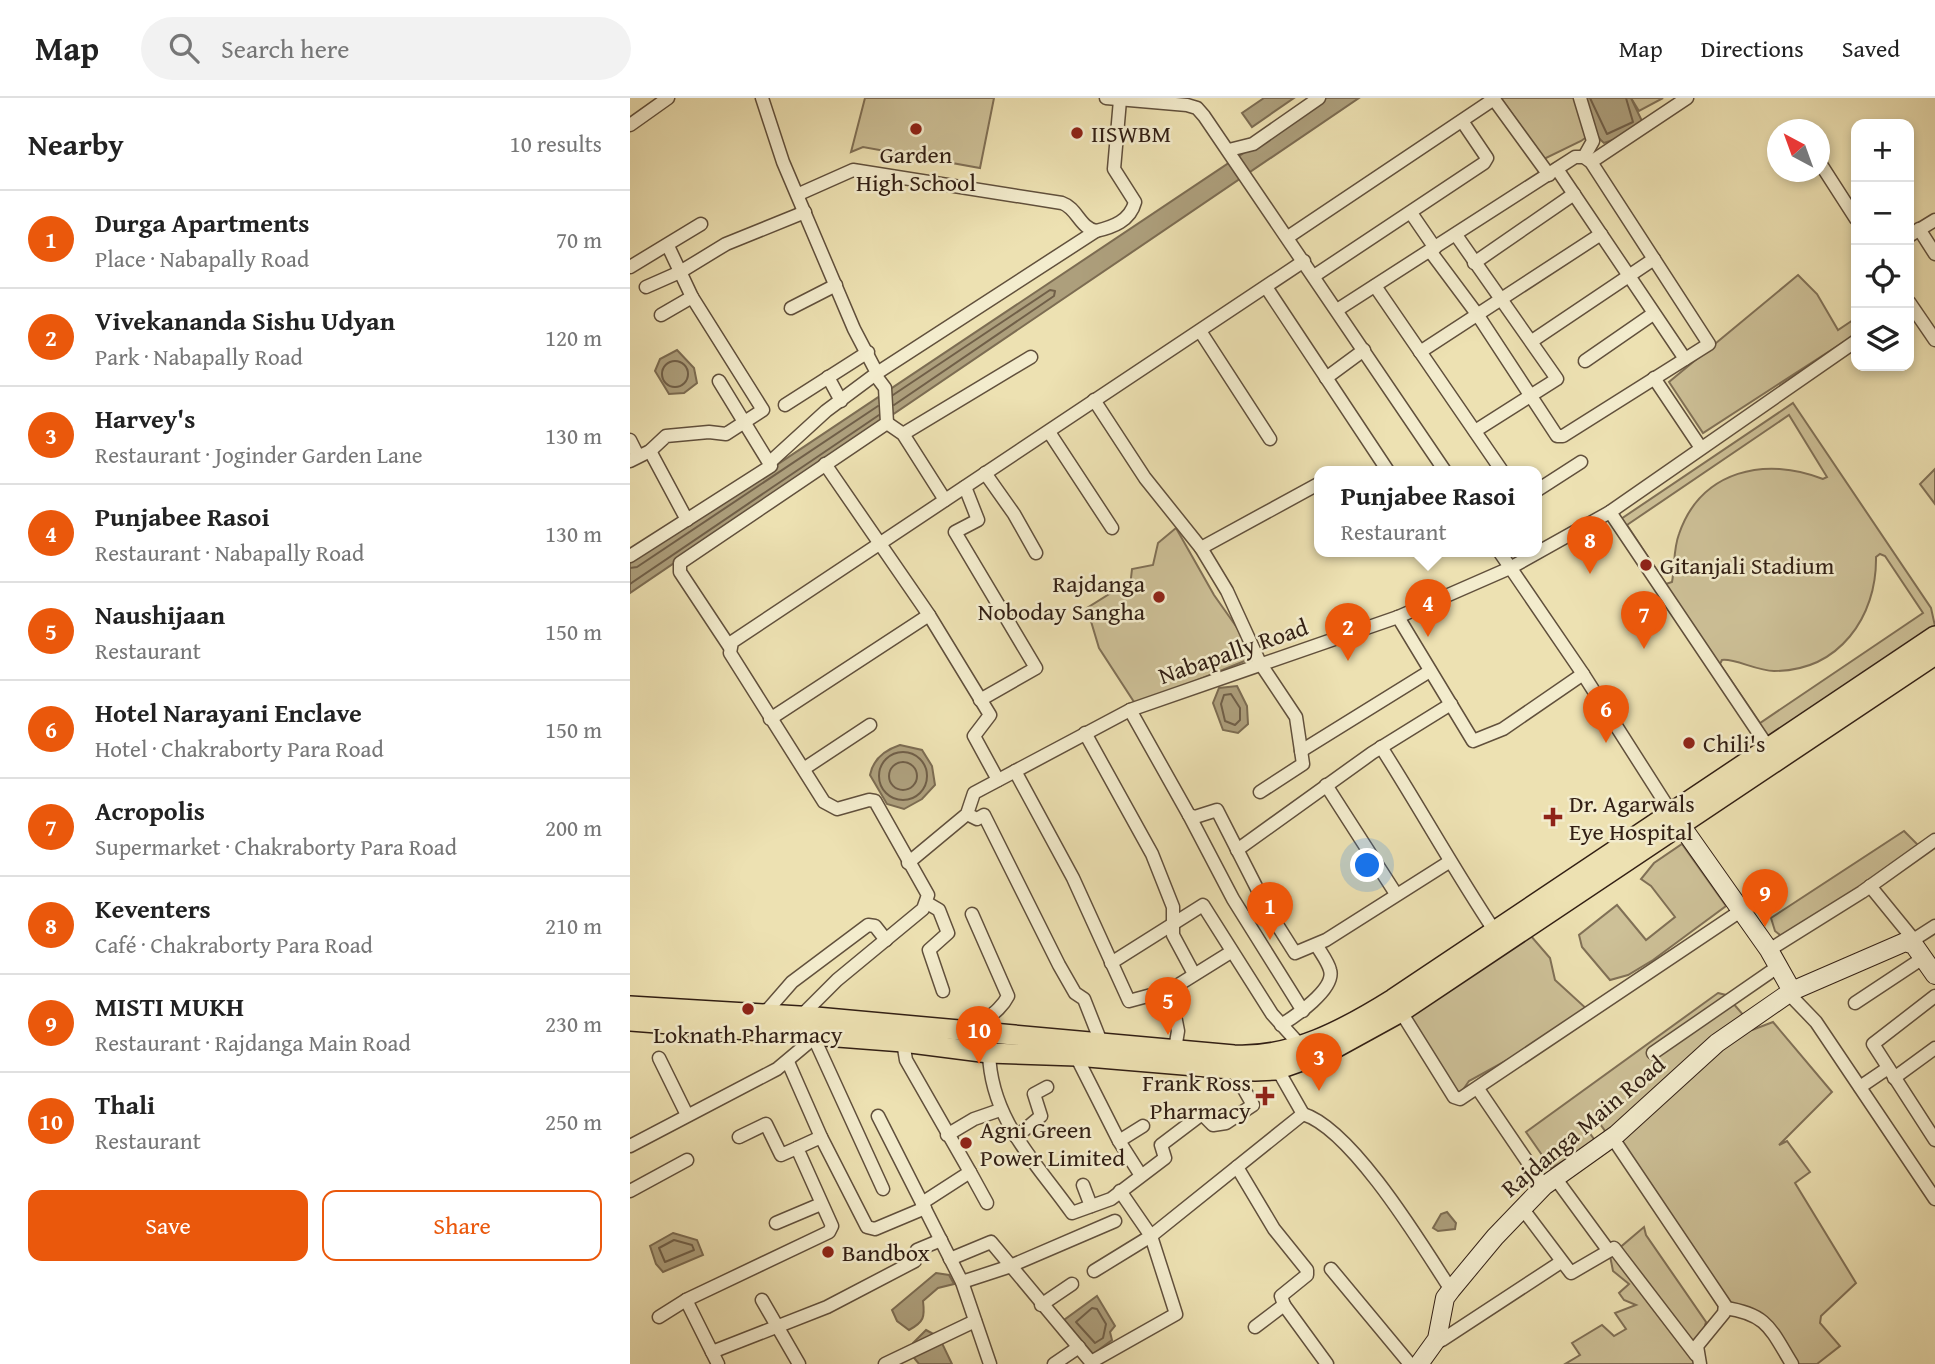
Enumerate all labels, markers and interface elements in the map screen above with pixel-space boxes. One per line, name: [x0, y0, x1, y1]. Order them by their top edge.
search box: [141, 17, 631, 80]
text: Map: [35, 24, 99, 72]
icon: search: [165, 29, 203, 67]
text: Search here: [221, 29, 349, 68]
text: Map: [1619, 31, 1663, 66]
text: Directions: [1701, 31, 1804, 66]
text: Saved: [1842, 31, 1900, 66]
place label: IISWBM: [1091, 116, 1171, 151]
north arrow: [1767, 119, 1830, 182]
map controls: [1851, 119, 1914, 371]
button: +: [1851, 119, 1914, 182]
marker: Garden High School: [908, 121, 924, 137]
text: Nearby: [28, 122, 124, 166]
marker: IISWBM: [1069, 125, 1085, 141]
text: 10 results: [510, 127, 602, 160]
place label: Garden High School: [856, 137, 976, 200]
button: −: [1851, 182, 1914, 245]
text: Durga Apartments: [95, 203, 310, 242]
text: 1: [45, 223, 57, 256]
text: 70 m: [556, 223, 602, 256]
text: Place · Nabapally Road: [95, 242, 309, 275]
button: locate: [1851, 245, 1914, 308]
text: Vivekananda Sishu Udyan: [95, 301, 395, 340]
button: layers: [1851, 308, 1914, 371]
text: 2: [45, 321, 57, 354]
text: 120 m: [545, 321, 602, 354]
text: Park · Nabapally Road: [95, 340, 303, 373]
text: Harvey's: [95, 399, 196, 438]
text: 3: [45, 419, 57, 452]
text: 130 m: [545, 419, 602, 452]
text: Restaurant · Joginder Garden Lane: [95, 438, 423, 471]
popup: [1314, 466, 1542, 557]
text: Punjabee Rasoi: [1341, 476, 1515, 515]
text: Punjabee Rasoi: [95, 497, 269, 536]
text: Restaurant: [1341, 515, 1447, 548]
pin: 8: [1567, 516, 1613, 574]
text: 4: [45, 517, 57, 550]
text: 130 m: [545, 517, 602, 550]
text: Restaurant · Nabapally Road: [95, 536, 364, 569]
place label: Gitanjali Stadium: [1660, 548, 1835, 583]
marker: Gitanjali Stadium: [1638, 557, 1654, 573]
place label: Rajdanga Noboday Sangha: [978, 566, 1146, 629]
pin: 4: [1405, 579, 1451, 637]
marker: Rajdanga Noboday Sangha: [1151, 589, 1167, 605]
pin: 7: [1621, 591, 1667, 649]
text: Naushijaan: [95, 595, 225, 634]
pin: 2: [1325, 603, 1371, 661]
street label: Nabapally Road: [1154, 609, 1313, 693]
text: 5: [45, 615, 57, 648]
text: 150 m: [545, 615, 602, 648]
text: Restaurant: [95, 634, 201, 667]
pin: 6: [1583, 685, 1629, 743]
text: Hotel Narayani Enclave: [95, 693, 362, 732]
text: 6: [45, 713, 57, 746]
text: 150 m: [545, 713, 602, 746]
place label: Chili's: [1703, 726, 1765, 761]
text: Hotel · Chakraborty Para Road: [95, 732, 384, 765]
marker: Chili's: [1681, 735, 1697, 751]
place label: Dr. Agarwals Eye Hospital: [1569, 786, 1695, 849]
text: Acropolis: [95, 791, 205, 830]
marker: Dr. Agarwals Eye Hospital: [1543, 807, 1563, 827]
text: 7: [45, 811, 57, 844]
text: 200 m: [545, 811, 602, 844]
text: Supermarket · Chakraborty Para Road: [95, 830, 457, 863]
your location: [1350, 848, 1384, 882]
pin: 9: [1742, 869, 1788, 927]
pin: 1: [1247, 882, 1293, 940]
text: Keventers: [95, 889, 211, 928]
text: 8: [45, 909, 57, 942]
text: 210 m: [545, 909, 602, 942]
text: Café · Chakraborty Para Road: [95, 928, 373, 961]
pin: 5: [1145, 977, 1191, 1035]
text: MISTI MUKH: [95, 987, 244, 1026]
marker: Loknath Pharmacy: [740, 1001, 756, 1017]
pin: 10: [956, 1006, 1002, 1064]
text: 9: [45, 1007, 57, 1040]
text: 230 m: [545, 1007, 602, 1040]
place label: Loknath Pharmacy: [653, 1017, 843, 1052]
text: Restaurant · Rajdanga Main Road: [95, 1026, 411, 1059]
pin: 3: [1296, 1033, 1342, 1091]
street label: Rajdanga Main Road: [1493, 1047, 1673, 1205]
place label: Frank Ross Pharmacy: [1142, 1065, 1251, 1128]
text: Thali: [95, 1085, 155, 1124]
marker: Frank Ross Pharmacy: [1257, 1088, 1273, 1104]
text: 10: [39, 1105, 63, 1138]
text: 250 m: [545, 1105, 602, 1138]
place label: Agni Green Power Limited: [980, 1112, 1125, 1175]
text: Restaurant: [95, 1124, 201, 1157]
marker: Agni Green Power Limited: [958, 1135, 974, 1151]
button: Save: [28, 1190, 308, 1261]
button: Share: [322, 1190, 602, 1261]
place label: Bandbox: [842, 1235, 930, 1270]
marker: Bandbox: [820, 1244, 836, 1260]

